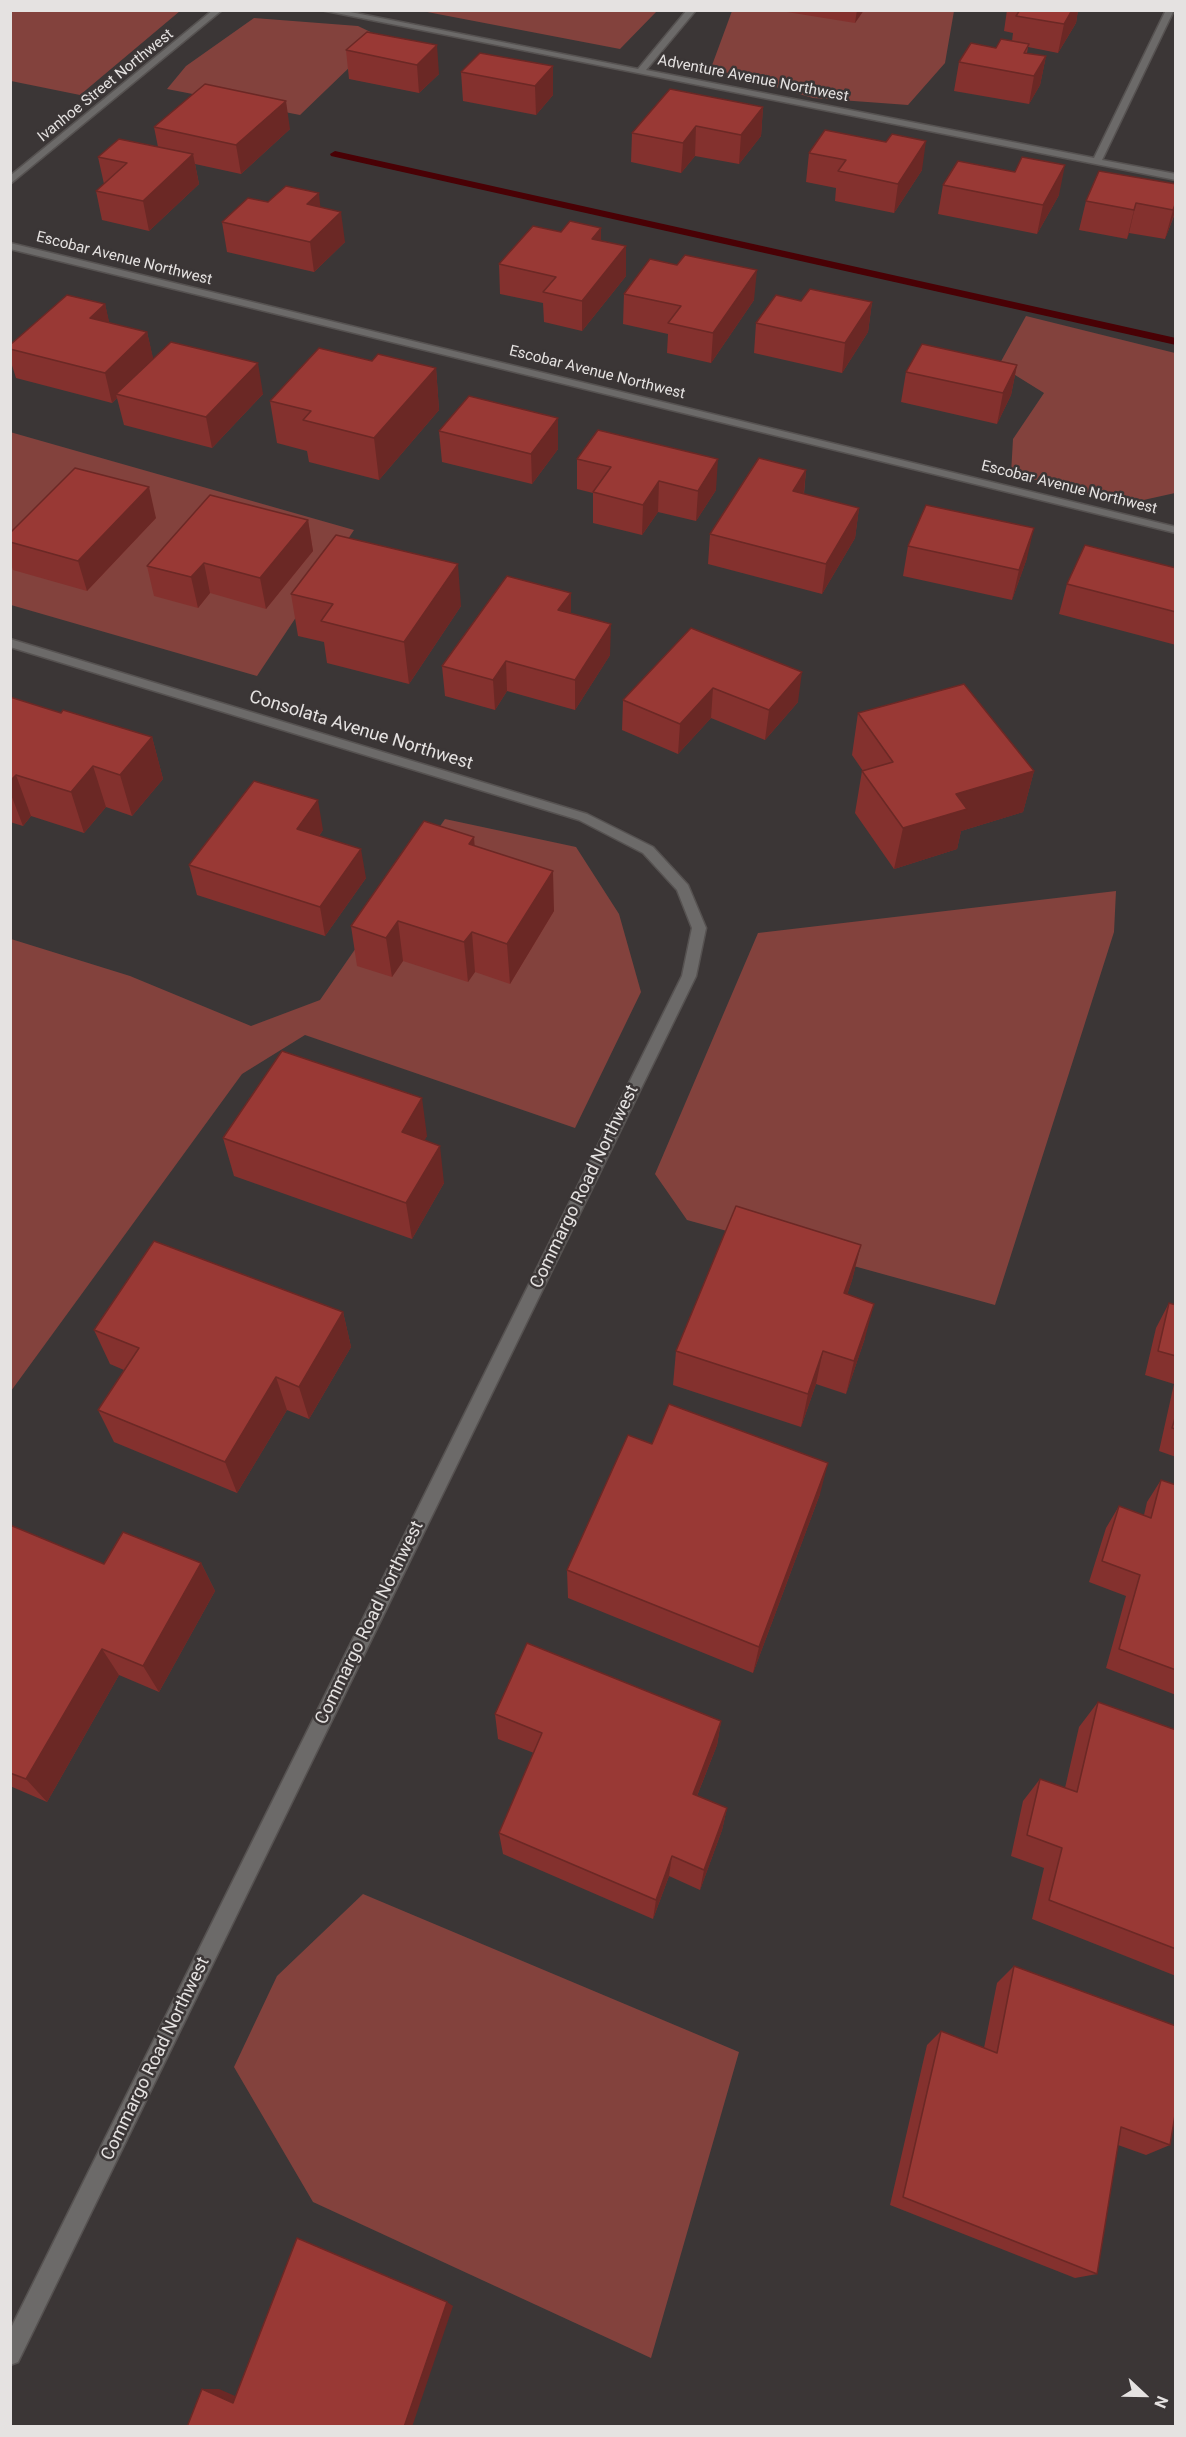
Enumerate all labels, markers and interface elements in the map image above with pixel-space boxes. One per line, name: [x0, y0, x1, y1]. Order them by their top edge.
street label: Ivanhoe Street Northwest: [35, 26, 177, 146]
street label: Adventure Avenue Northwest: [656, 52, 850, 106]
street label: Escobar Avenue Northwest: [34, 228, 214, 290]
street label: Escobar Avenue Northwest: [507, 342, 687, 404]
street label: Escobar Avenue Northwest: [979, 457, 1159, 519]
street label: Consolata Avenue Northwest: [247, 687, 475, 775]
street label: Commargo Road Northwest: [526, 1082, 644, 1292]
street label: Commargo Road Northwest: [311, 1518, 429, 1728]
street label: Commargo Road Northwest: [97, 1954, 215, 2164]
north arrow: [1114, 2365, 1174, 2425]
text: N: [1150, 2393, 1172, 2411]

